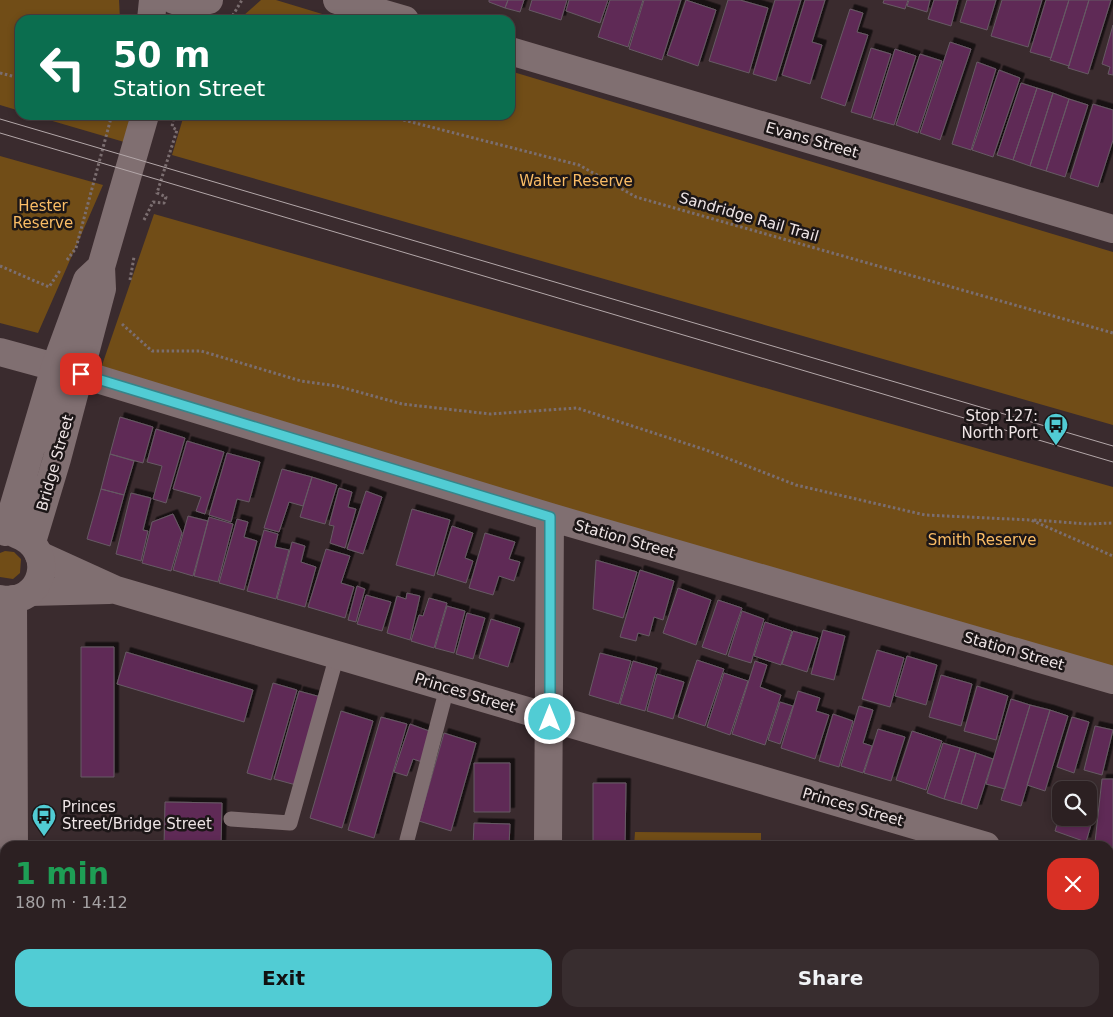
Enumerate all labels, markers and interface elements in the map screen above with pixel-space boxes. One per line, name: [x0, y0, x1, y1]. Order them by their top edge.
icon: left: [30, 35, 95, 100]
text: 50 m: [113, 35, 210, 75]
text: Station Street: [113, 76, 265, 101]
street label: Evans Street: [764, 118, 860, 162]
park label: Walter Reserve: [519, 172, 633, 190]
street label: Sandridge Rail Trail: [677, 188, 821, 246]
park label: Hester Reserve: [13, 197, 73, 232]
pin: [60, 353, 102, 395]
icon: arrive: [67, 360, 95, 388]
place label: Stop 127: North Port: [962, 407, 1038, 442]
bus stop icon: Stop 127: North Port: [1043, 412, 1069, 446]
street label: Bridge Street: [33, 413, 77, 513]
street label: Station Street: [573, 516, 677, 562]
park label: Smith Reserve: [928, 531, 1036, 549]
street label: Station Street: [962, 628, 1066, 674]
street label: Princes Street: [413, 669, 518, 717]
position arrow: [523, 692, 575, 744]
map controls: [1052, 781, 1097, 826]
button: search: [1052, 781, 1097, 826]
street label: Princes Street: [800, 784, 906, 830]
place label: Princes Street/Bridge Street: [62, 798, 212, 833]
bus stop icon: Princes Street/Bridge Street: [31, 803, 57, 837]
text: 1 min: [15, 856, 109, 891]
button: close: [1047, 858, 1099, 910]
text: 180 m · 14:12: [15, 893, 128, 912]
button: Exit: [15, 949, 552, 1007]
button: Share: [562, 949, 1099, 1007]

